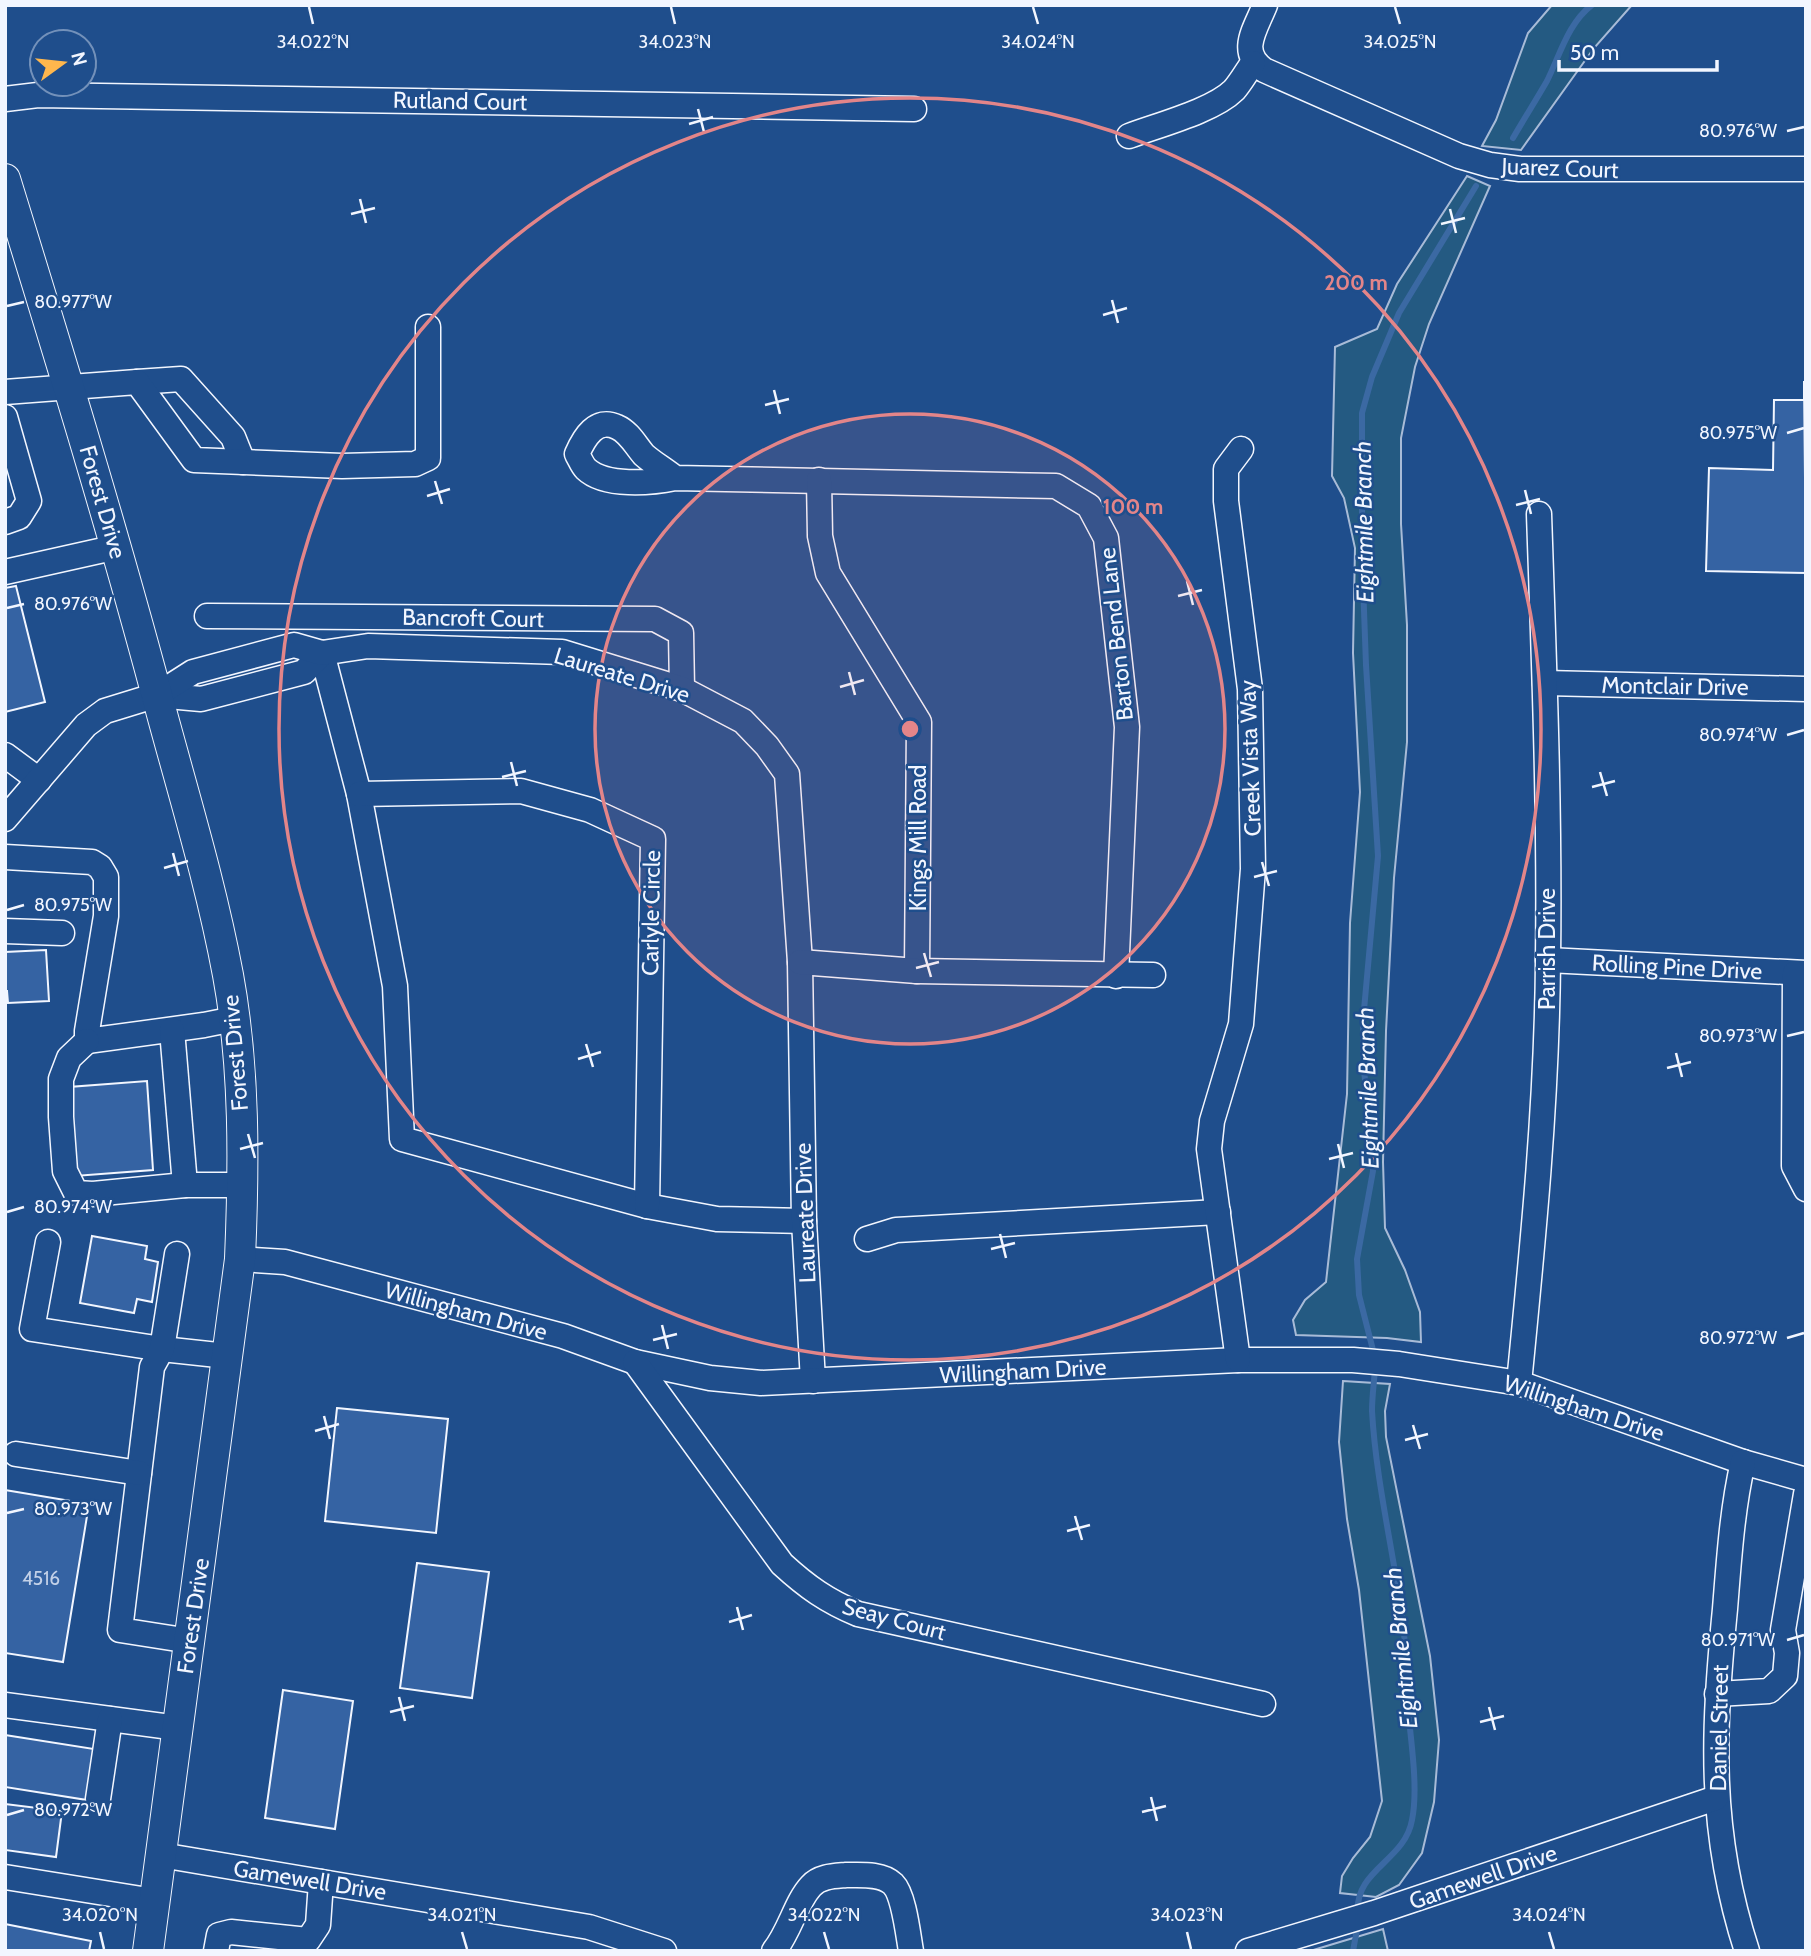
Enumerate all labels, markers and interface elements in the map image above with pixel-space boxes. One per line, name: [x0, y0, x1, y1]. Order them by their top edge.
north arrow: [28, 28, 98, 98]
scale bar: [1559, 28, 1716, 72]
text: 34.022°N: [277, 31, 349, 53]
text: 34.023°N: [639, 31, 711, 53]
text: 34.024°N: [1001, 31, 1075, 53]
text: 34.025°N: [1364, 31, 1436, 53]
text: 50 m: [1570, 40, 1619, 65]
text: N: [66, 49, 92, 68]
street label: Rutland Court: [393, 86, 528, 116]
text: 80.976°W: [1699, 120, 1777, 142]
street label: Juarez Court: [1500, 152, 1619, 184]
text: 200 m: [1324, 270, 1388, 295]
text: 80.977°W: [34, 291, 112, 313]
text: 80.975°W: [1699, 422, 1777, 444]
water label: Eightmile Branch: [1348, 441, 1379, 603]
street label: Forest Drive: [73, 442, 133, 562]
text: 100 m: [1103, 494, 1163, 519]
street label: Barton Bend Lane: [1093, 546, 1139, 722]
text: 80.976°W: [34, 593, 112, 615]
street label: Bancroft Court: [402, 603, 544, 633]
street label: Laureate Drive: [551, 641, 693, 709]
street label: Montclair Drive: [1601, 671, 1749, 701]
street label: Creek Vista Way: [1233, 679, 1267, 837]
centre of rings: [898, 717, 922, 741]
text: 80.974°W: [1699, 724, 1777, 746]
street label: Kings Mill Road: [904, 765, 932, 911]
street label: Carlyle Circle: [636, 850, 666, 976]
street label: Parrish Drive: [1533, 888, 1561, 1010]
text: 80.975°W: [34, 894, 112, 916]
street label: Rolling Pine Drive: [1591, 949, 1763, 985]
street label: Forest Drive: [216, 994, 254, 1112]
water label: Eightmile Branch: [1350, 1007, 1385, 1169]
text: 80.973°W: [1699, 1025, 1777, 1047]
street label: Laureate Drive: [789, 1142, 821, 1284]
text: 80.974°W: [34, 1196, 112, 1218]
street label: Willingham Drive: [382, 1276, 550, 1346]
text: 80.972°W: [1699, 1327, 1777, 1349]
street label: Willingham Drive: [939, 1353, 1107, 1389]
street label: Willingham Drive: [1500, 1369, 1668, 1447]
text: 80.973°W: [34, 1498, 112, 1520]
street label: Forest Drive: [171, 1556, 215, 1676]
water label: Eightmile Branch: [1378, 1566, 1423, 1730]
house number: 4516: [22, 1567, 60, 1590]
street label: Seay Court: [839, 1592, 949, 1646]
text: 80.971°W: [1701, 1629, 1775, 1651]
street label: Daniel Street: [1704, 1664, 1734, 1792]
text: 80.972°W: [34, 1799, 112, 1821]
street label: Gamewell Drive: [1405, 1839, 1561, 1915]
street label: Gamewell Drive: [232, 1854, 389, 1906]
text: 34.020°N: [62, 1904, 138, 1926]
text: 34.021°N: [427, 1904, 497, 1926]
text: 34.022°N: [788, 1904, 860, 1926]
text: 34.023°N: [1151, 1904, 1223, 1926]
text: 34.024°N: [1512, 1904, 1586, 1926]

